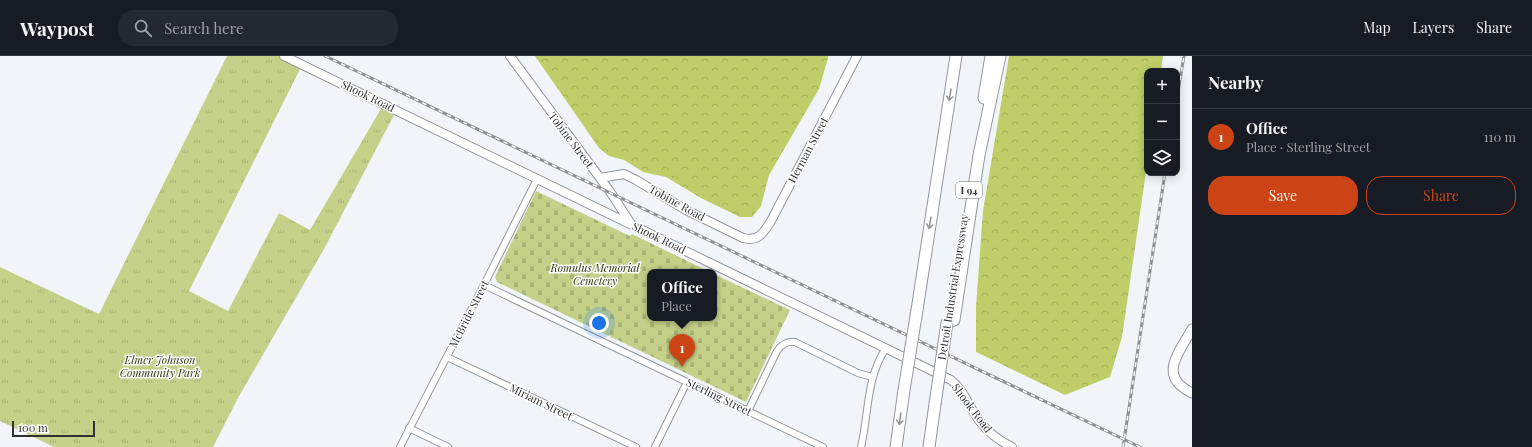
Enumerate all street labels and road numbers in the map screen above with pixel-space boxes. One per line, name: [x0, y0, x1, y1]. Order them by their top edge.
street label: Shook Road: [339, 76, 398, 115]
street label: Tobine Street: [545, 109, 597, 171]
street label: Herman Street: [784, 114, 831, 185]
street label: Tobine Road: [647, 181, 708, 224]
road number: I 94: [956, 182, 982, 198]
street label: Detroit Industrial Expressway: [934, 213, 972, 361]
street label: Shook Road: [630, 218, 689, 257]
street label: McBride Street: [445, 277, 492, 350]
street label: Sterling Street: [684, 374, 755, 419]
street label: Miriam Street: [507, 380, 575, 423]
street label: Shook Road: [949, 380, 996, 436]

